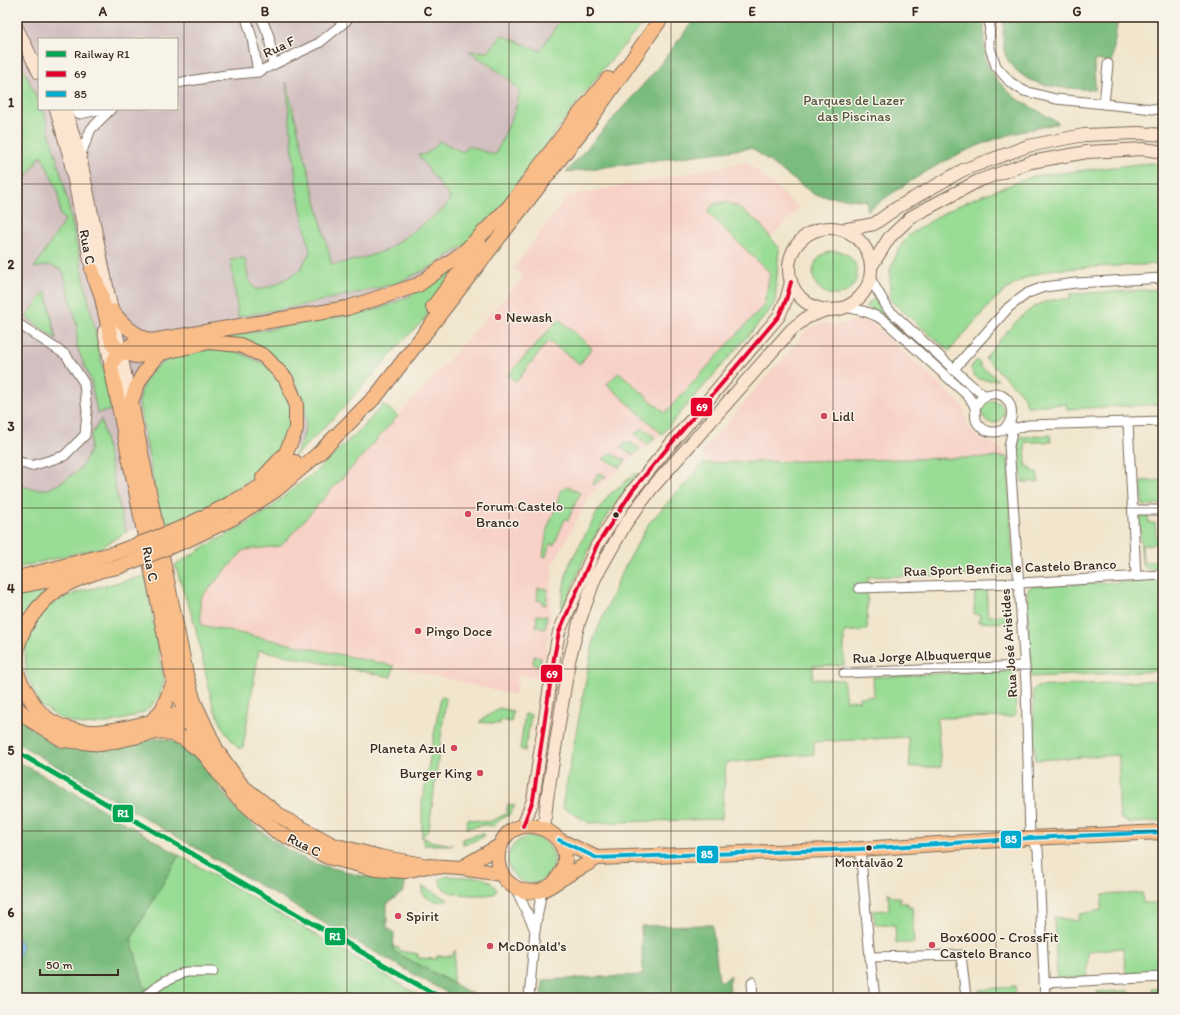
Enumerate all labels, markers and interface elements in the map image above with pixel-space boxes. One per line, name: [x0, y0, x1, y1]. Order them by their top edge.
text: A: [98, 4, 108, 19]
text: B: [261, 4, 270, 19]
text: C: [424, 4, 433, 19]
text: D: [586, 4, 595, 19]
text: E: [748, 4, 756, 19]
text: F: [912, 4, 919, 19]
text: G: [1073, 4, 1082, 19]
street label: Rua F: [260, 32, 298, 62]
legend: [38, 38, 178, 110]
text: Railway R1: [74, 47, 130, 61]
text: 69: [74, 67, 87, 81]
text: 85: [74, 87, 87, 101]
park label: Parques de Lazer das Piscinas: [803, 92, 905, 125]
text: 1: [8, 95, 14, 110]
street label: Rua C: [75, 228, 99, 266]
text: 2: [8, 257, 15, 272]
place label: Newash: [506, 309, 553, 326]
marker: Newash: [493, 312, 503, 322]
line badge: 69: [690, 397, 713, 417]
text: 69: [696, 401, 708, 414]
place label: Lidl: [832, 408, 854, 425]
marker: Lidl: [819, 411, 829, 421]
text: 3: [7, 419, 15, 434]
place label: Forum Castelo Branco: [476, 498, 563, 531]
marker: Forum Castelo Branco: [463, 509, 473, 519]
unlabelled marker: [611, 510, 621, 520]
street label: Rua C: [138, 545, 162, 583]
street label: Rua Sport Benfica e Castelo Branco: [903, 556, 1117, 580]
text: 4: [7, 581, 15, 596]
street label: Rua José Aristides: [997, 588, 1021, 698]
place label: Pingo Doce: [426, 623, 492, 640]
marker: Pingo Doce: [413, 626, 423, 636]
street label: Rua Jorge Albuquerque: [852, 645, 992, 667]
line badge: 69: [540, 664, 563, 683]
text: 69: [546, 668, 558, 681]
place label: Planeta Azul: [370, 740, 446, 757]
text: 5: [8, 743, 15, 758]
marker: Planeta Azul: [449, 743, 459, 753]
place label: Burger King: [400, 765, 473, 782]
marker: Burger King: [475, 768, 485, 778]
line badge: R1: [112, 804, 134, 823]
text: R1: [117, 807, 130, 820]
street label: Rua C: [284, 829, 324, 861]
line badge: 85: [1000, 830, 1022, 849]
text: 85: [1005, 833, 1017, 846]
marker: Montalvão 2: [864, 843, 874, 853]
line badge: 85: [696, 845, 719, 864]
text: 85: [701, 848, 713, 861]
place label: Montalvão 2: [835, 855, 903, 870]
text: 6: [8, 905, 15, 920]
place label: Spirit: [406, 908, 439, 925]
marker: Spirit: [393, 911, 403, 921]
line badge: R1: [324, 927, 346, 946]
place label: Box6000 - CrossFit Castelo Branco: [940, 929, 1059, 962]
text: R1: [329, 930, 342, 943]
place label: McDonald's: [498, 938, 567, 955]
marker: Box6000 - CrossFit Castelo Branco: [927, 940, 937, 950]
marker: McDonald's: [485, 941, 495, 951]
scale bar: [40, 951, 118, 977]
text: 50 m: [46, 958, 72, 972]

